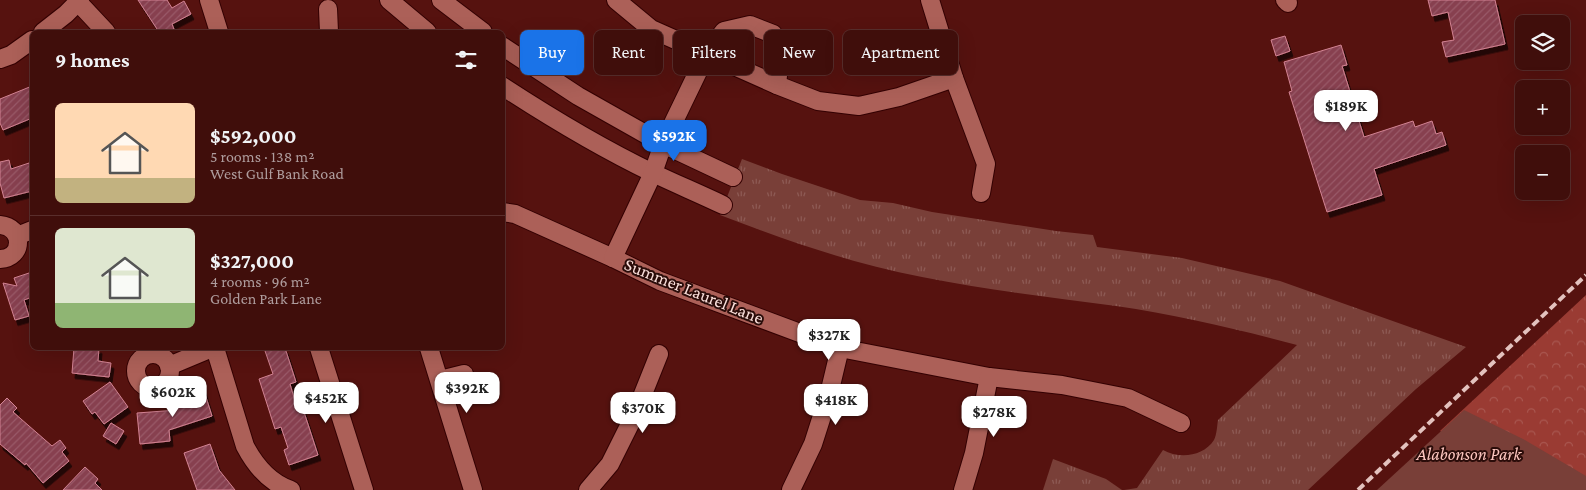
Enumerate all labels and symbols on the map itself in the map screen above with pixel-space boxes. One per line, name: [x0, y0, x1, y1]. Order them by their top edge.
pin: $189K: [1311, 90, 1381, 132]
pin: $592K: [639, 120, 709, 162]
street label: Summer Laurel Lane: [621, 254, 767, 328]
pin: $327K: [794, 318, 864, 361]
pin: $392K: [432, 372, 502, 414]
pin: $602K: [138, 376, 208, 418]
pin: $452K: [291, 382, 361, 424]
pin: $418K: [801, 384, 871, 426]
pin: $370K: [608, 392, 678, 434]
pin: $278K: [959, 396, 1029, 438]
park label: Alabonson Park: [1416, 444, 1523, 464]

